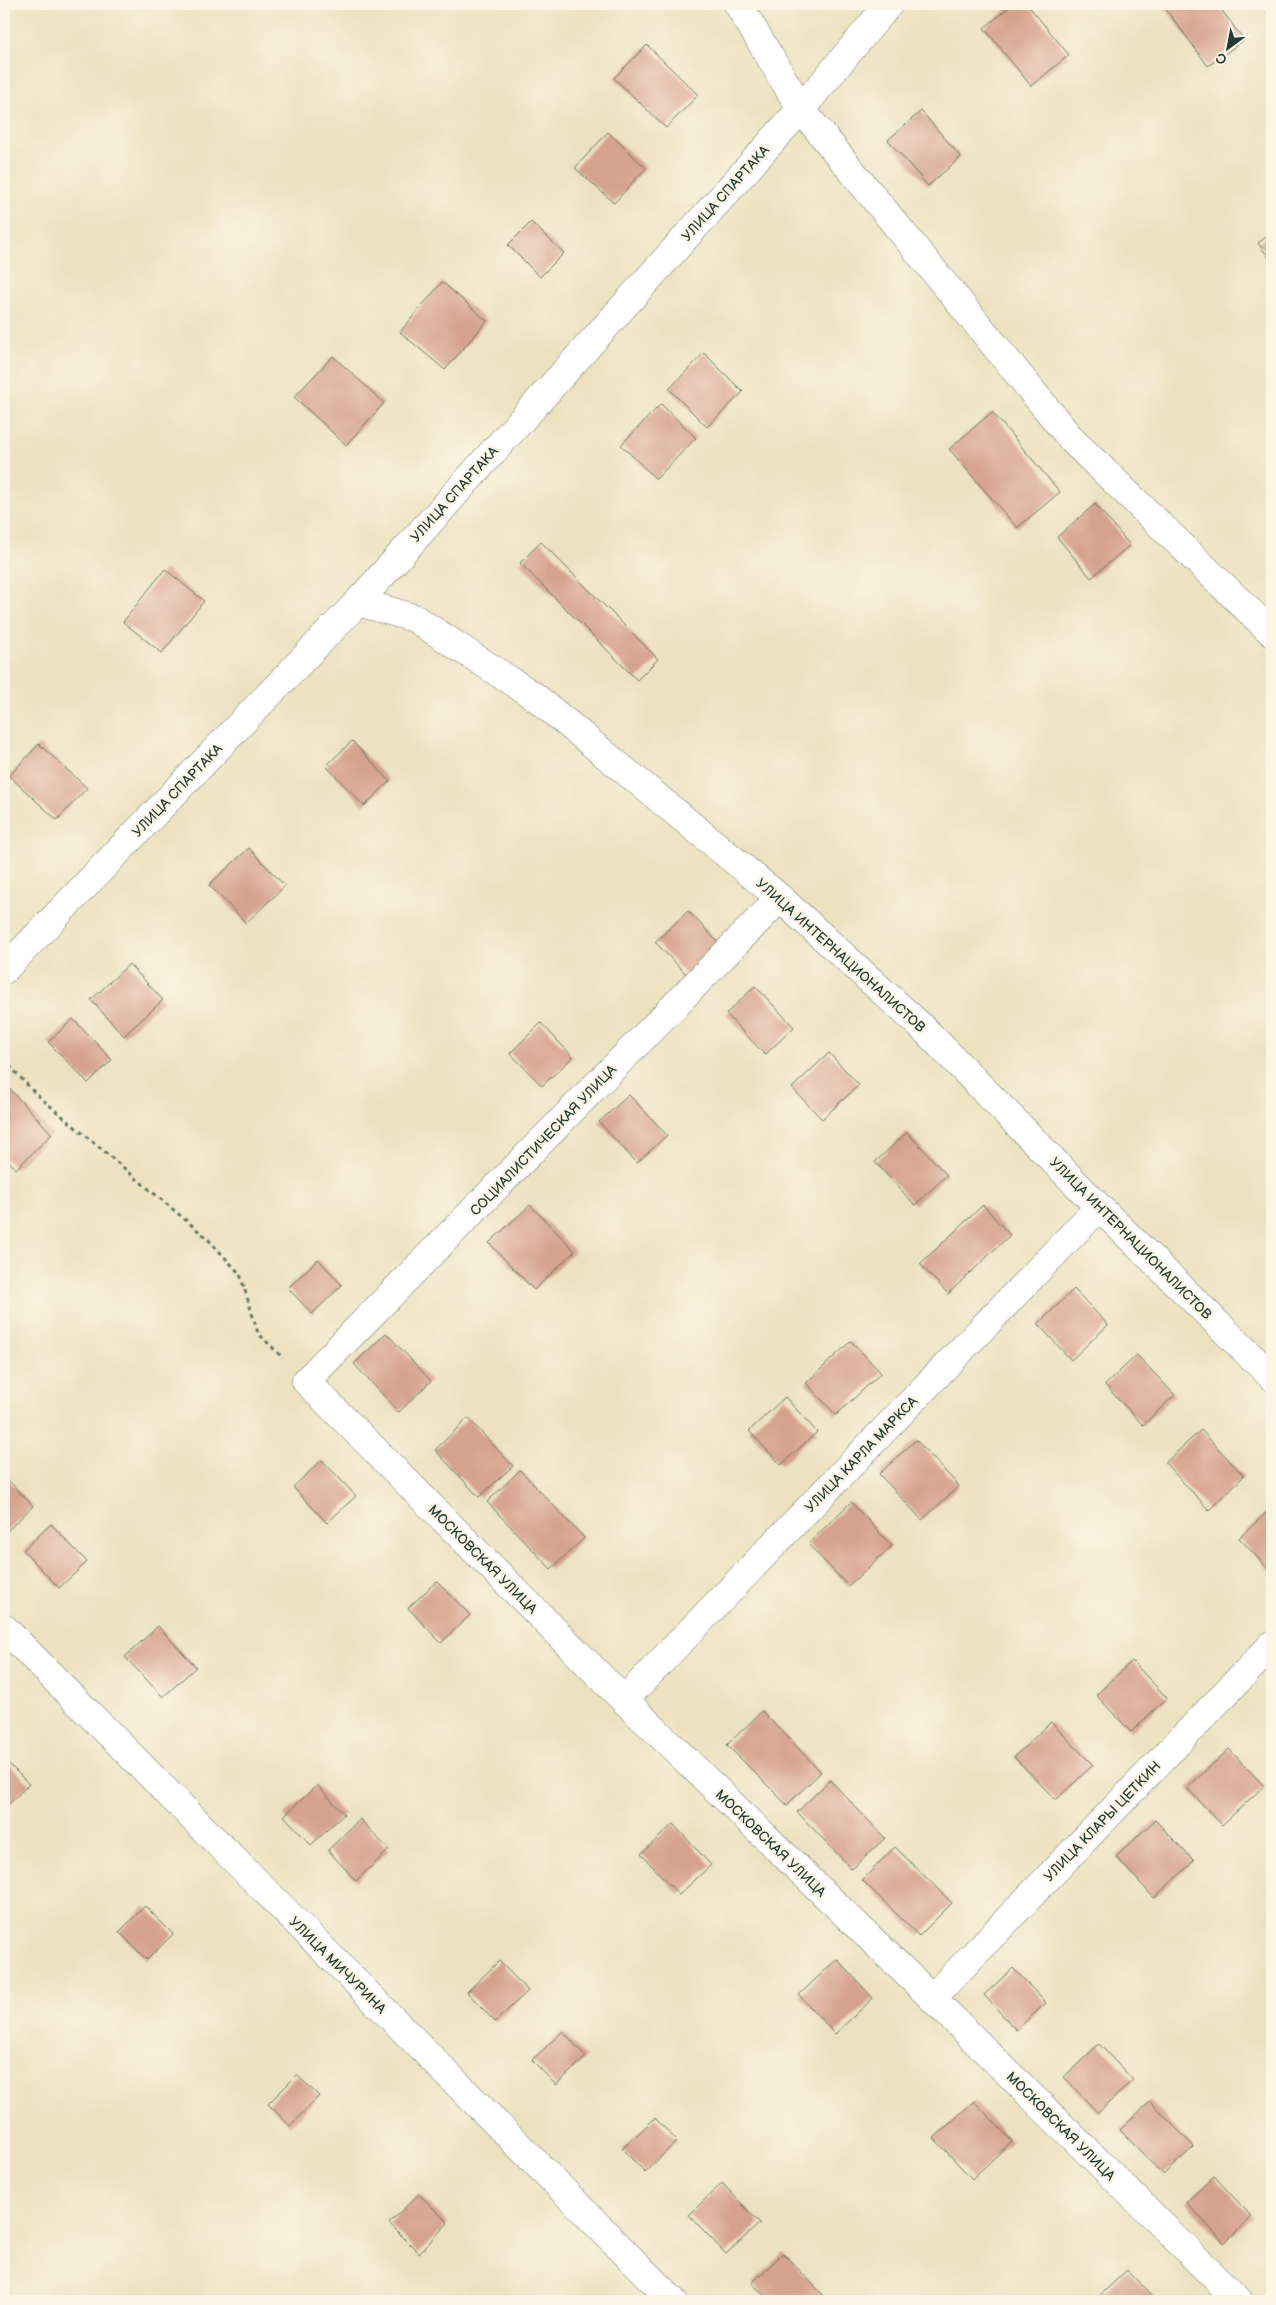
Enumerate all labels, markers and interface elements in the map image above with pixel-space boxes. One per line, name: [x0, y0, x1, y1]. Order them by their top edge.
north arrow: [1204, 22, 1254, 72]
text: С: [1213, 49, 1230, 68]
street label: УЛИЦА СПАРТАКА: [678, 142, 773, 245]
street label: УЛИЦА СПАРТАКА: [407, 443, 502, 546]
street label: УЛИЦА СПАРТАКА: [129, 740, 226, 840]
street label: УЛИЦА ИНТЕРНАЦИОНАЛИСТОВ: [752, 875, 929, 1036]
street label: СОЦИАЛИСТИЧЕСКАЯ УЛИЦА: [467, 1061, 620, 1219]
street label: УЛИЦА ИНТЕРНАЦИОНАЛИСТОВ: [1046, 1154, 1215, 1323]
street label: УЛИЦА КАРЛА МАРКСА: [802, 1392, 922, 1516]
street label: МОСКОВСКАЯ УЛИЦА: [425, 1501, 541, 1618]
street label: УЛИЦА КЛАРЫ ЦЕТКИН: [1040, 1758, 1164, 1885]
street label: МОСКОВСКАЯ УЛИЦА: [712, 1786, 830, 1901]
street label: УЛИЦА МИЧУРИНА: [286, 1913, 390, 2018]
street label: МОСКОВСКАЯ УЛИЦА: [1003, 2068, 1119, 2185]

